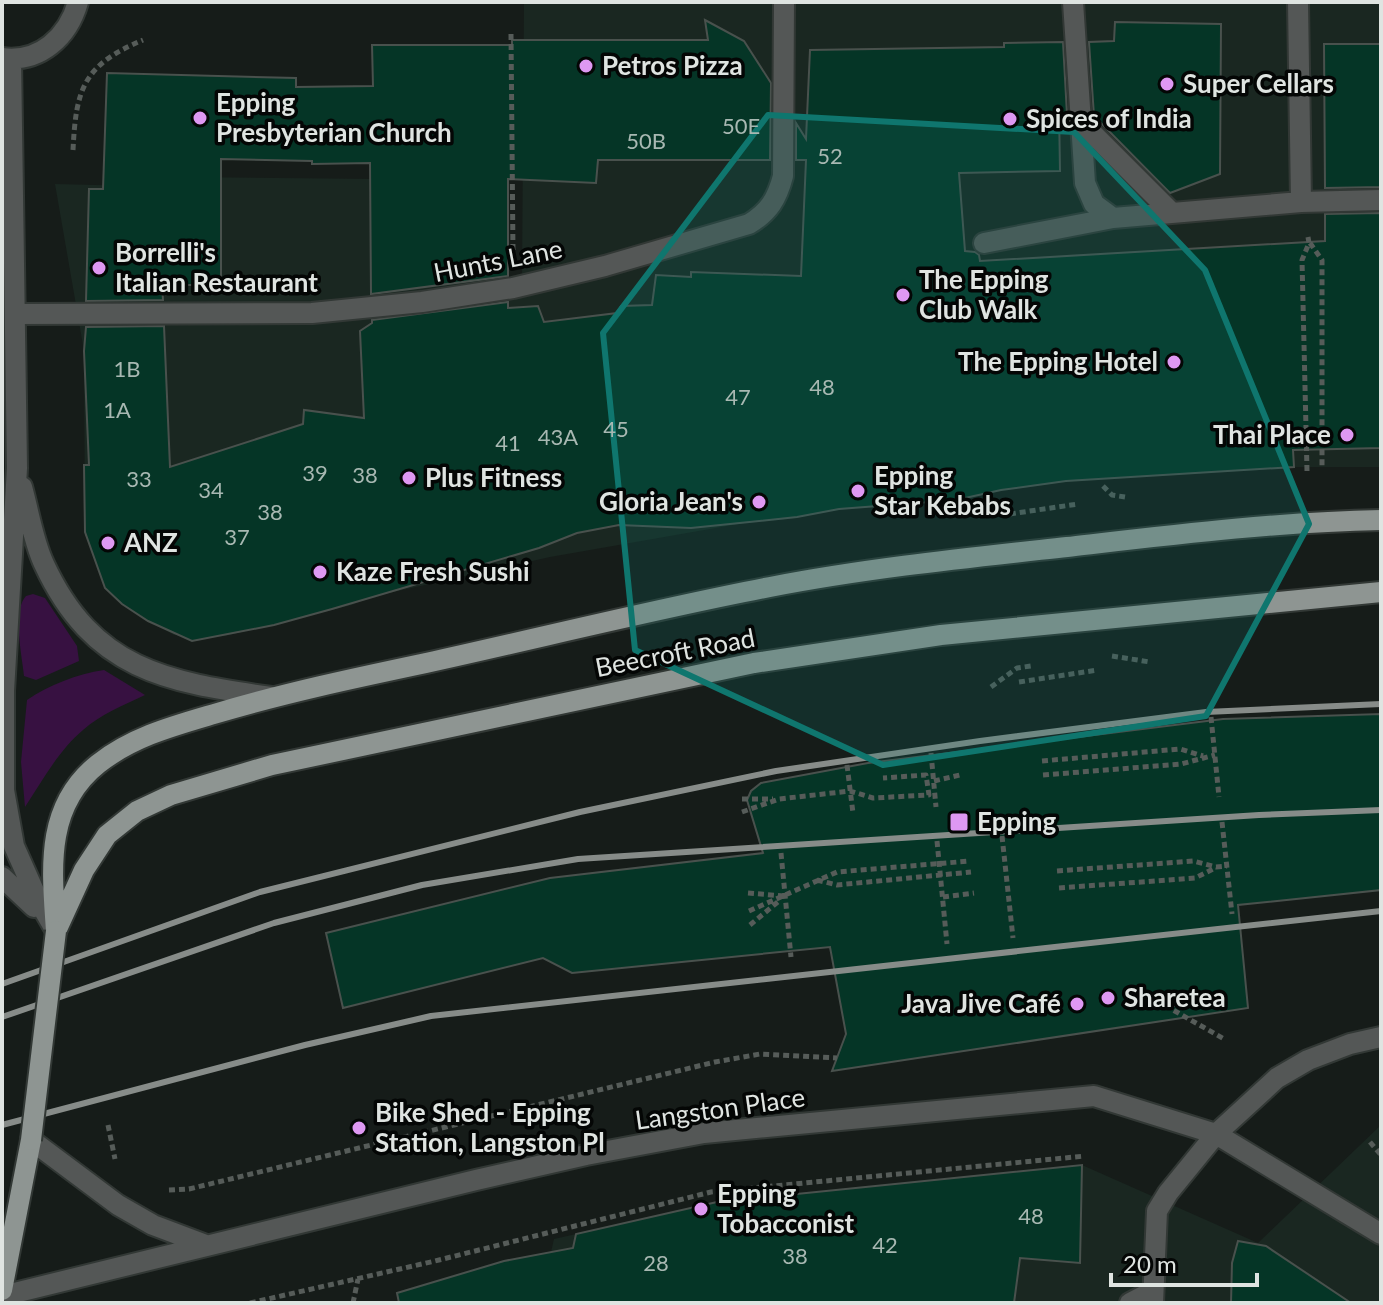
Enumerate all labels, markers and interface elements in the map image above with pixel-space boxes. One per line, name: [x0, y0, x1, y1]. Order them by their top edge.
place label: Petros Pizza: [602, 49, 743, 81]
marker: Petros Pizza: [577, 57, 595, 75]
place label: Super Cellars: [1183, 67, 1334, 99]
marker: Super Cellars: [1158, 75, 1176, 93]
place label: Epping Presbyterian Church: [216, 86, 452, 148]
place label: Spices of India: [1026, 102, 1192, 134]
marker: Epping Presbyterian Church: [191, 109, 209, 127]
marker: Spices of India: [1001, 110, 1019, 128]
house number: 50E: [722, 112, 760, 139]
house number: 50B: [626, 127, 666, 154]
house number: 52: [817, 142, 843, 169]
street label: Hunts Lane: [431, 232, 565, 288]
place label: Borrelli's Italian Restaurant: [115, 236, 318, 298]
marker: Borrelli's Italian Restaurant: [90, 259, 108, 277]
place label: The Epping Club Walk: [919, 263, 1049, 325]
marker: The Epping Club Walk: [894, 286, 912, 304]
place label: The Epping Hotel: [958, 345, 1158, 377]
marker: The Epping Hotel: [1165, 353, 1183, 371]
house number: 1B: [114, 355, 140, 382]
house number: 48: [809, 373, 835, 400]
house number: 47: [725, 383, 751, 410]
house number: 1A: [103, 396, 131, 423]
house number: 45: [603, 415, 629, 442]
place label: Thai Place: [1213, 418, 1331, 450]
house number: 43A: [538, 423, 578, 450]
marker: Thai Place: [1338, 426, 1356, 444]
house number: 41: [495, 429, 521, 456]
house number: 39: [302, 459, 328, 486]
place label: Epping Star Kebabs: [874, 459, 1011, 521]
house number: 38: [352, 461, 378, 488]
place label: Plus Fitness: [425, 461, 562, 493]
house number: 33: [126, 465, 152, 492]
marker: Plus Fitness: [400, 469, 418, 487]
house number: 34: [198, 476, 224, 503]
marker: Epping Star Kebabs: [849, 482, 867, 500]
place label: Gloria Jean's: [599, 485, 743, 517]
marker: Gloria Jean's: [750, 493, 768, 511]
house number: 38: [257, 498, 283, 525]
house number: 37: [224, 523, 250, 550]
place label: ANZ: [123, 526, 178, 558]
marker: ANZ: [99, 534, 117, 552]
place label: Kaze Fresh Sushi: [336, 555, 530, 587]
marker: Kaze Fresh Sushi: [311, 563, 329, 581]
street label: Beecroft Road: [592, 621, 757, 683]
place label: Epping: [977, 805, 1056, 837]
marker: Epping: [948, 811, 970, 833]
place label: Sharetea: [1124, 981, 1226, 1013]
place label: Java Jive Café: [901, 987, 1061, 1019]
marker: Sharetea: [1099, 989, 1117, 1007]
marker: Java Jive Café: [1068, 995, 1086, 1013]
street label: Langston Place: [633, 1080, 807, 1136]
place label: Bike Shed - Epping Station, Langston Pl: [375, 1096, 605, 1158]
marker: Bike Shed - Epping Station, Langston Pl: [350, 1119, 368, 1137]
place label: Epping Tobacconist: [717, 1177, 855, 1239]
marker: Epping Tobacconist: [692, 1200, 710, 1218]
house number: 48: [1018, 1202, 1044, 1229]
house number: 42: [872, 1231, 898, 1258]
scale bar: [1111, 1237, 1257, 1287]
house number: 38: [782, 1242, 808, 1269]
house number: 28: [643, 1249, 669, 1276]
text: 20 m: [1123, 1249, 1177, 1278]

